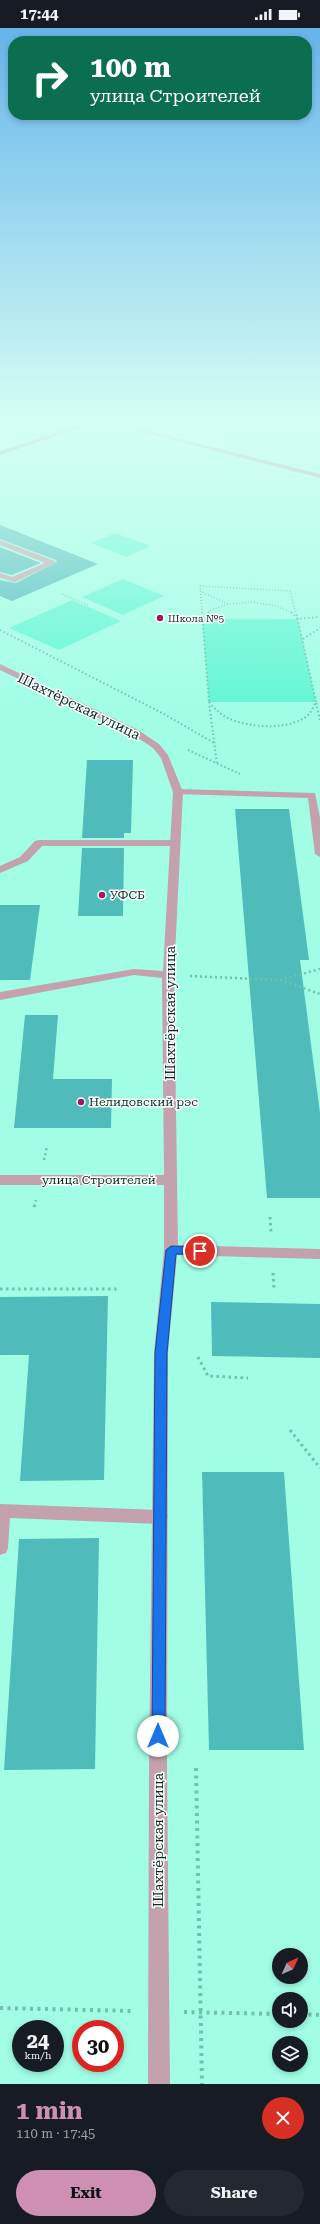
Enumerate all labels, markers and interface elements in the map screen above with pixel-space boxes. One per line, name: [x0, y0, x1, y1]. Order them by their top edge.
text: 17:44: [20, 5, 58, 23]
text: 100 m: [90, 51, 171, 84]
icon: right: [24, 52, 76, 104]
text: улица Строителей: [90, 85, 261, 106]
marker: Школа №5: [155, 613, 165, 623]
place label: Школа №5: [168, 613, 224, 624]
street label: Шахтёрская улица: [15, 669, 143, 743]
place label: УФСБ: [110, 888, 145, 902]
marker: УФСБ: [97, 890, 107, 900]
street label: Шахтёрская улица: [162, 945, 178, 1080]
place label: Нелидовский рэс: [89, 1095, 198, 1109]
marker: Нелидовский рэс: [76, 1097, 86, 1107]
street label: улица Строителей: [42, 1173, 156, 1187]
pin: [183, 1234, 217, 1268]
icon: arrive: [189, 1240, 211, 1262]
position arrow: [137, 1715, 179, 1757]
street label: Шахтёрская улица: [150, 1772, 166, 1907]
north arrow: [272, 1948, 308, 1984]
map controls: [272, 1948, 308, 2072]
button: sound: [272, 1992, 308, 2028]
speed limit sign: 30: [72, 2020, 124, 2072]
text: 24: [27, 2029, 49, 2053]
button: layers: [272, 2036, 308, 2072]
text: km/h: [25, 2050, 51, 2061]
text: 1 min: [16, 2097, 83, 2125]
button: close: [262, 2097, 304, 2139]
text: 110 m · 17:45: [16, 2126, 95, 2141]
button: Exit: [16, 2170, 156, 2216]
button: Share: [164, 2170, 304, 2216]

